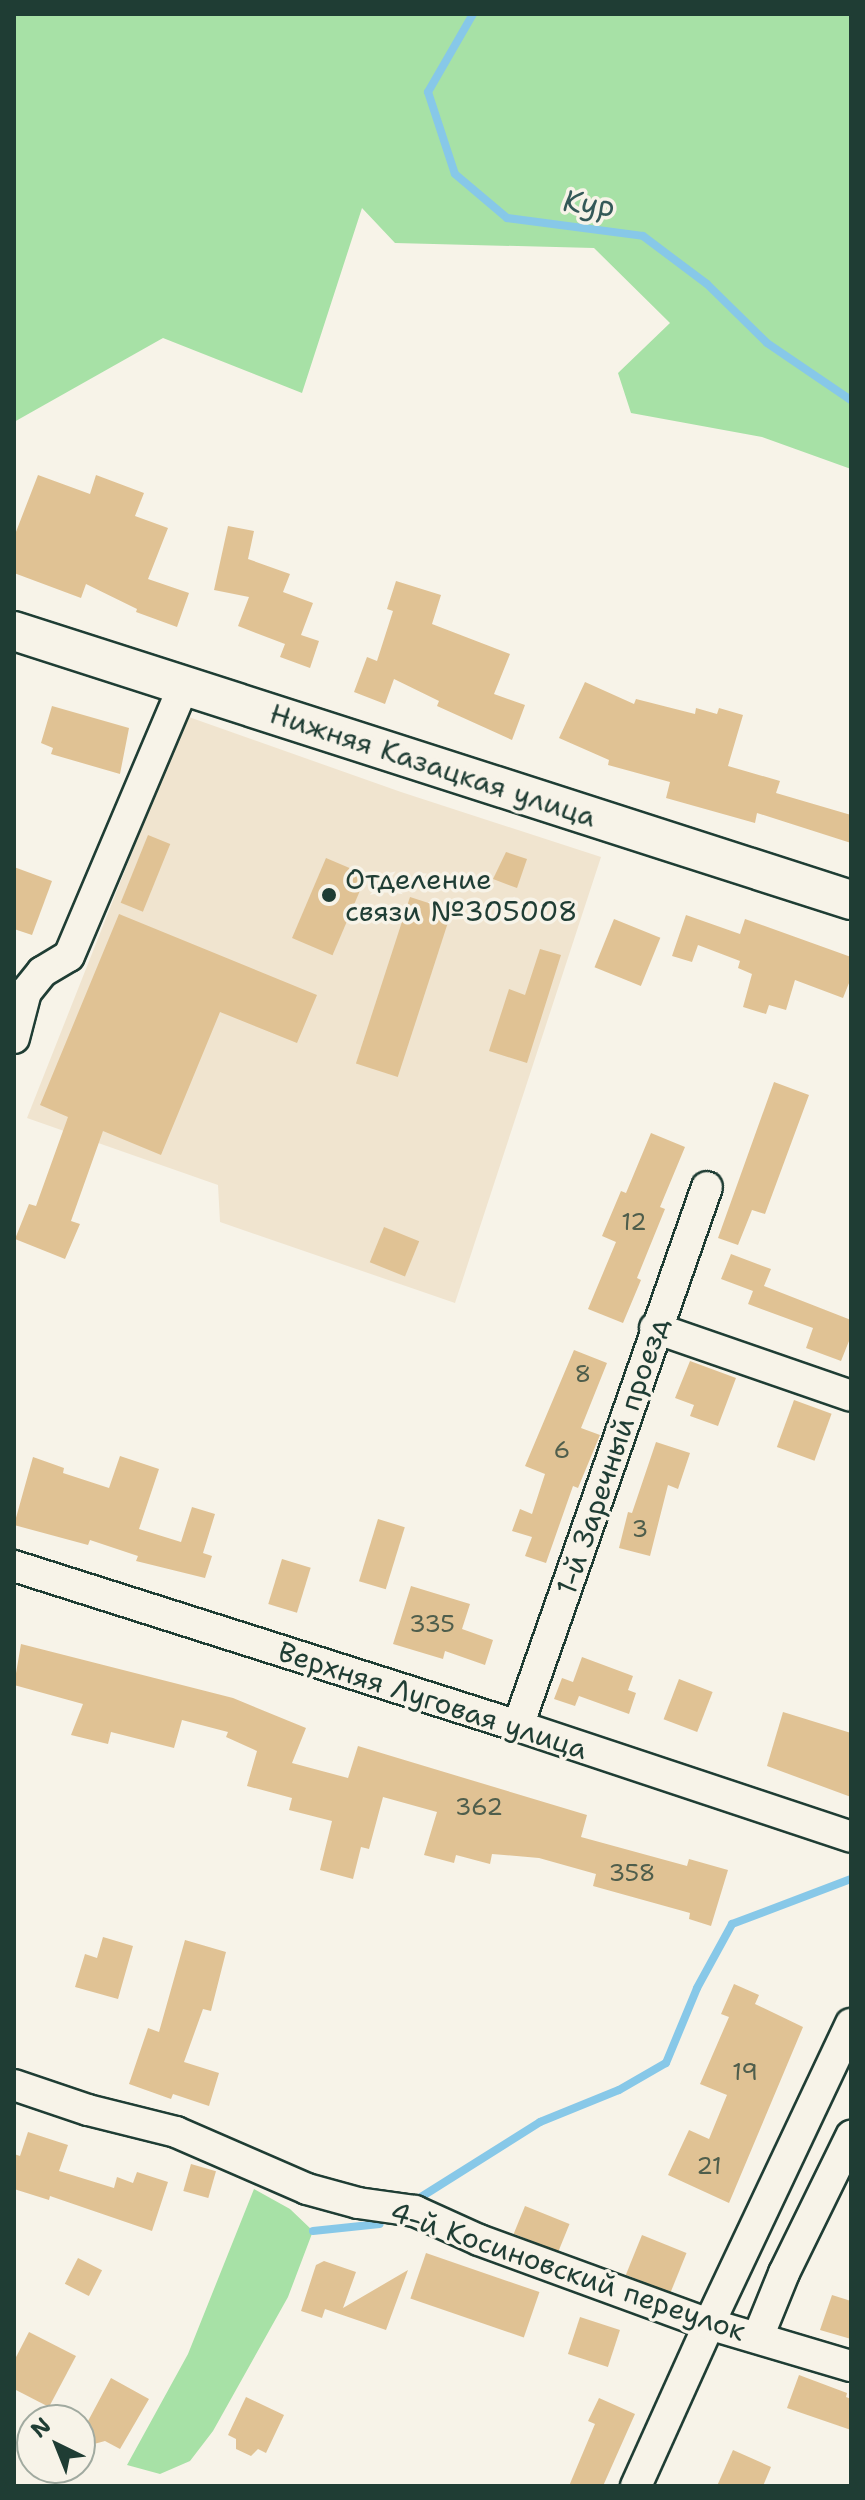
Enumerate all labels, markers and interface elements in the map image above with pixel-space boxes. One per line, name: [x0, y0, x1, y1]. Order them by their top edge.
water label: Кур: [561, 183, 617, 225]
street label: Нижняя Казацкая улица: [266, 696, 600, 834]
place label: Отделение связи №305008: [345, 862, 578, 928]
marker: Отделение связи №305008: [320, 886, 338, 904]
house number: 12: [621, 1209, 647, 1237]
street label: 1-й Заречный проезд: [549, 1313, 675, 1599]
house number: 8: [575, 1361, 591, 1389]
house number: 6: [554, 1437, 570, 1465]
house number: 3: [632, 1516, 648, 1544]
house number: 335: [409, 1611, 455, 1639]
street label: Верхняя Луговая улица: [274, 1634, 592, 1766]
house number: 362: [455, 1794, 503, 1822]
house number: 358: [608, 1860, 656, 1888]
house number: 19: [732, 2059, 758, 2087]
house number: 21: [696, 2153, 722, 2181]
street label: 4-й Косиновский переулок: [386, 2194, 750, 2348]
north arrow: [16, 2404, 96, 2484]
text: N: [24, 2411, 57, 2444]

